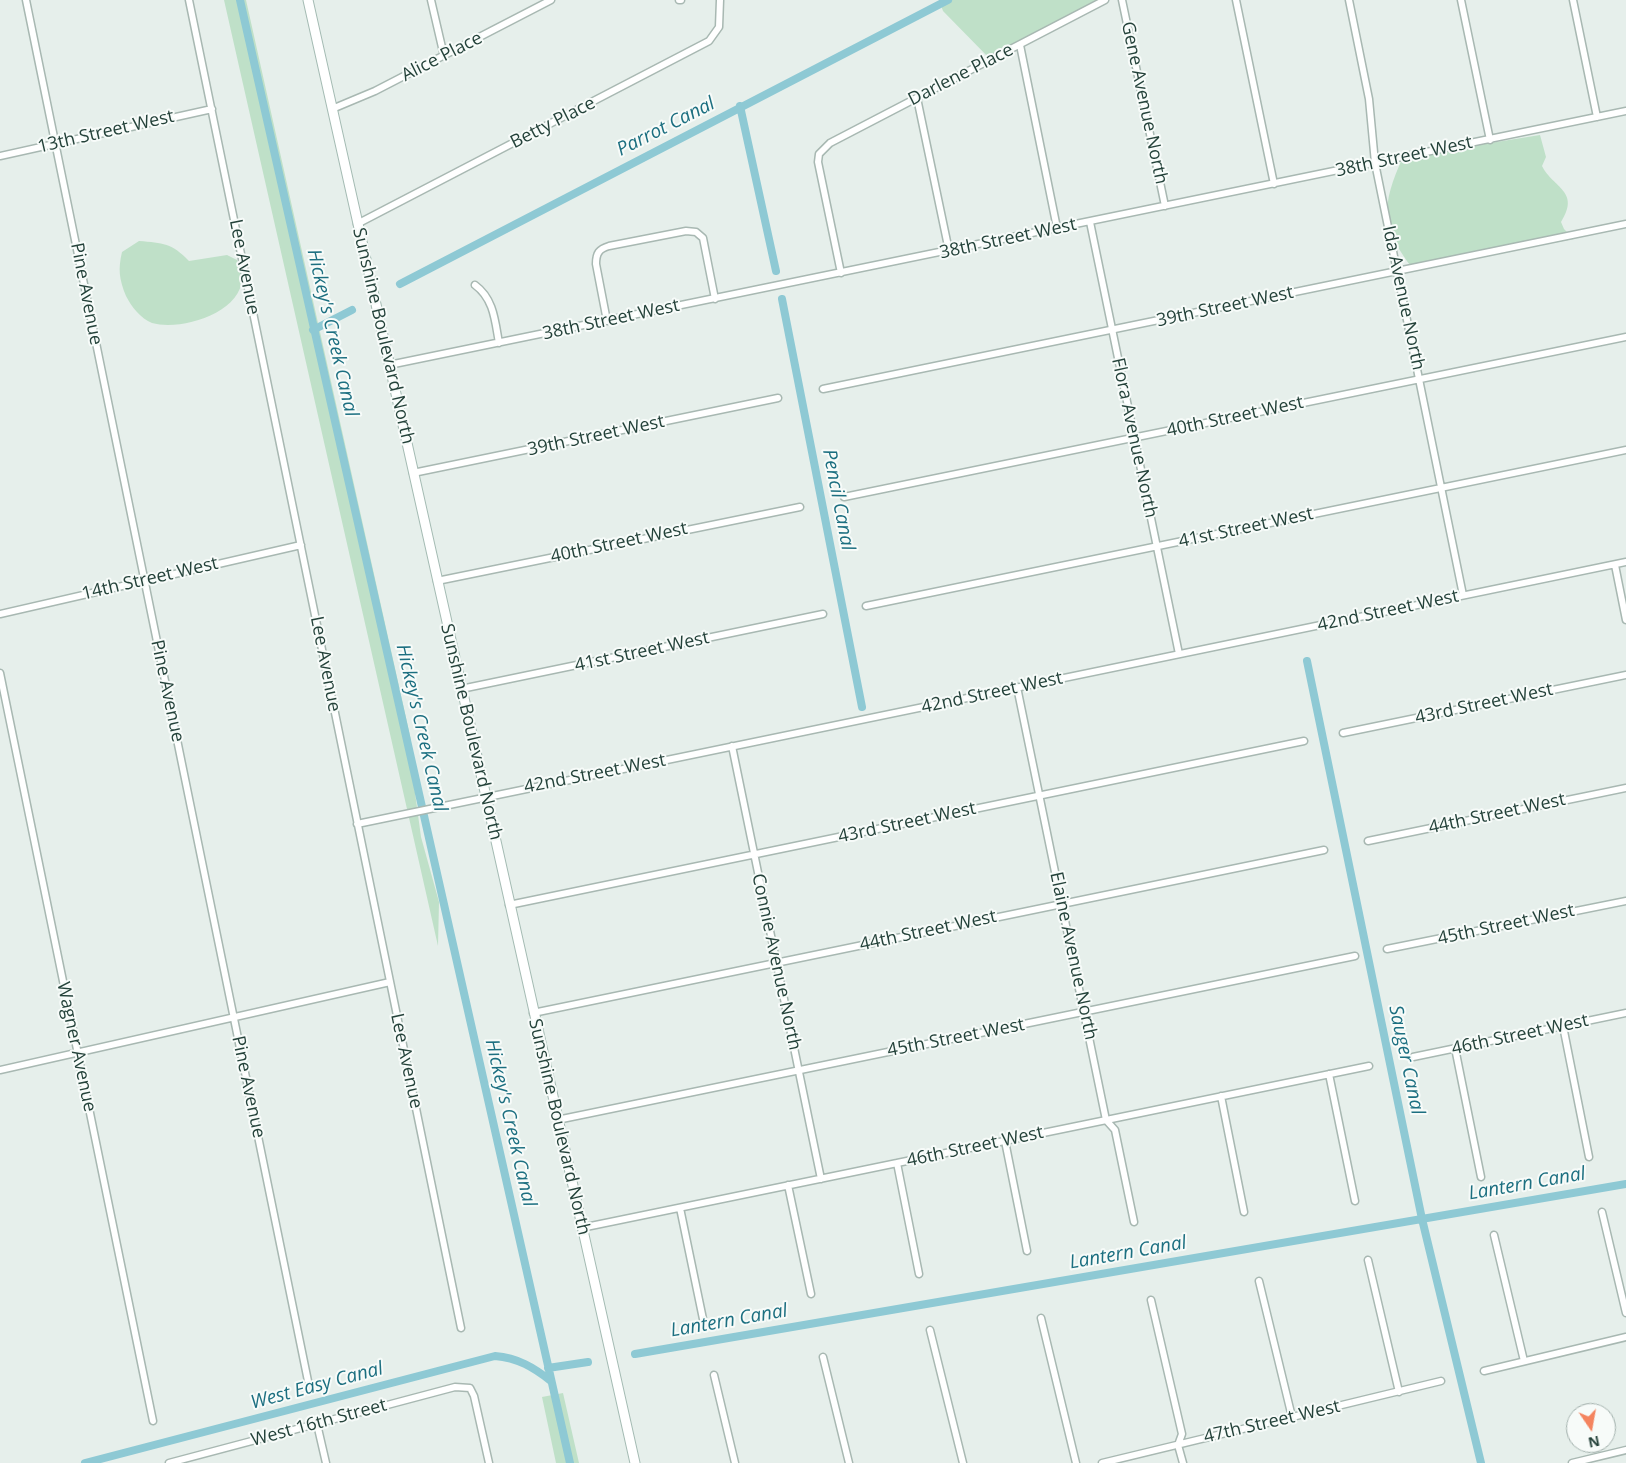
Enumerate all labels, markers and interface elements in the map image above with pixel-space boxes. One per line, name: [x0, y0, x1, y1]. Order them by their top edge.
street label: Gene Avenue North: [1116, 20, 1172, 186]
street label: Alice Place: [398, 27, 486, 87]
street label: Darlene Place: [905, 39, 1017, 111]
street label: Betty Place: [507, 92, 599, 154]
water label: Parrot Canal: [613, 93, 719, 161]
street label: 13th Street West: [36, 106, 176, 158]
street label: 38th Street West: [1334, 132, 1474, 182]
street label: 38th Street West: [938, 214, 1078, 264]
street label: Lee Avenue: [224, 217, 264, 317]
street label: Ida Avenue North: [1377, 224, 1429, 372]
street label: Sunshine Boulevard North: [348, 226, 418, 446]
street label: Pine Avenue: [65, 241, 107, 347]
water label: Hickey's Creek Canal: [302, 247, 362, 419]
street label: 39th Street West: [1155, 282, 1295, 332]
street label: 38th Street West: [541, 295, 681, 345]
street label: Flora Avenue North: [1106, 356, 1162, 520]
street label: 40th Street West: [1165, 392, 1305, 442]
street label: 39th Street West: [526, 411, 666, 461]
water label: Pencil Canal: [817, 447, 859, 553]
street label: 41st Street West: [1177, 503, 1315, 553]
street label: 40th Street West: [549, 518, 689, 568]
street label: 14th Street West: [80, 553, 220, 605]
street label: 42nd Street West: [1315, 585, 1461, 637]
street label: Lee Avenue: [305, 614, 345, 714]
street label: Sunshine Boulevard North: [436, 622, 506, 842]
street label: 41st Street West: [573, 627, 711, 677]
street label: Pine Avenue: [146, 638, 188, 744]
water label: Hickey's Creek Canal: [391, 642, 451, 814]
street label: 42nd Street West: [919, 667, 1065, 719]
street label: 43rd Street West: [1413, 679, 1555, 729]
street label: 42nd Street West: [522, 750, 668, 798]
street label: 44th Street West: [1427, 789, 1567, 839]
street label: 43rd Street West: [836, 798, 978, 848]
street label: Elaine Avenue North: [1045, 870, 1101, 1042]
street label: Connie Avenue North: [747, 872, 805, 1052]
street label: 45th Street West: [1436, 900, 1576, 950]
street label: 44th Street West: [858, 906, 998, 956]
street label: Wagner Avenue: [52, 980, 100, 1114]
water label: Sauger Canal: [1383, 1003, 1429, 1117]
street label: 46th Street West: [1450, 1010, 1590, 1060]
street label: Lee Avenue: [385, 1011, 427, 1111]
street label: 45th Street West: [886, 1014, 1026, 1062]
street label: Sunshine Boulevard North: [524, 1017, 594, 1237]
street label: Pine Avenue: [227, 1034, 269, 1140]
water label: Hickey's Creek Canal: [480, 1037, 540, 1209]
street label: 46th Street West: [905, 1122, 1045, 1172]
water label: Lantern Canal: [1467, 1163, 1587, 1205]
water label: Lantern Canal: [1068, 1232, 1188, 1274]
water label: Lantern Canal: [669, 1300, 789, 1342]
water label: West Easy Canal: [248, 1357, 386, 1415]
street label: West 16th Street: [249, 1395, 389, 1451]
street label: 47th Street West: [1202, 1396, 1342, 1448]
north arrow: [1566, 1403, 1616, 1453]
text: N: [1586, 1432, 1602, 1453]

